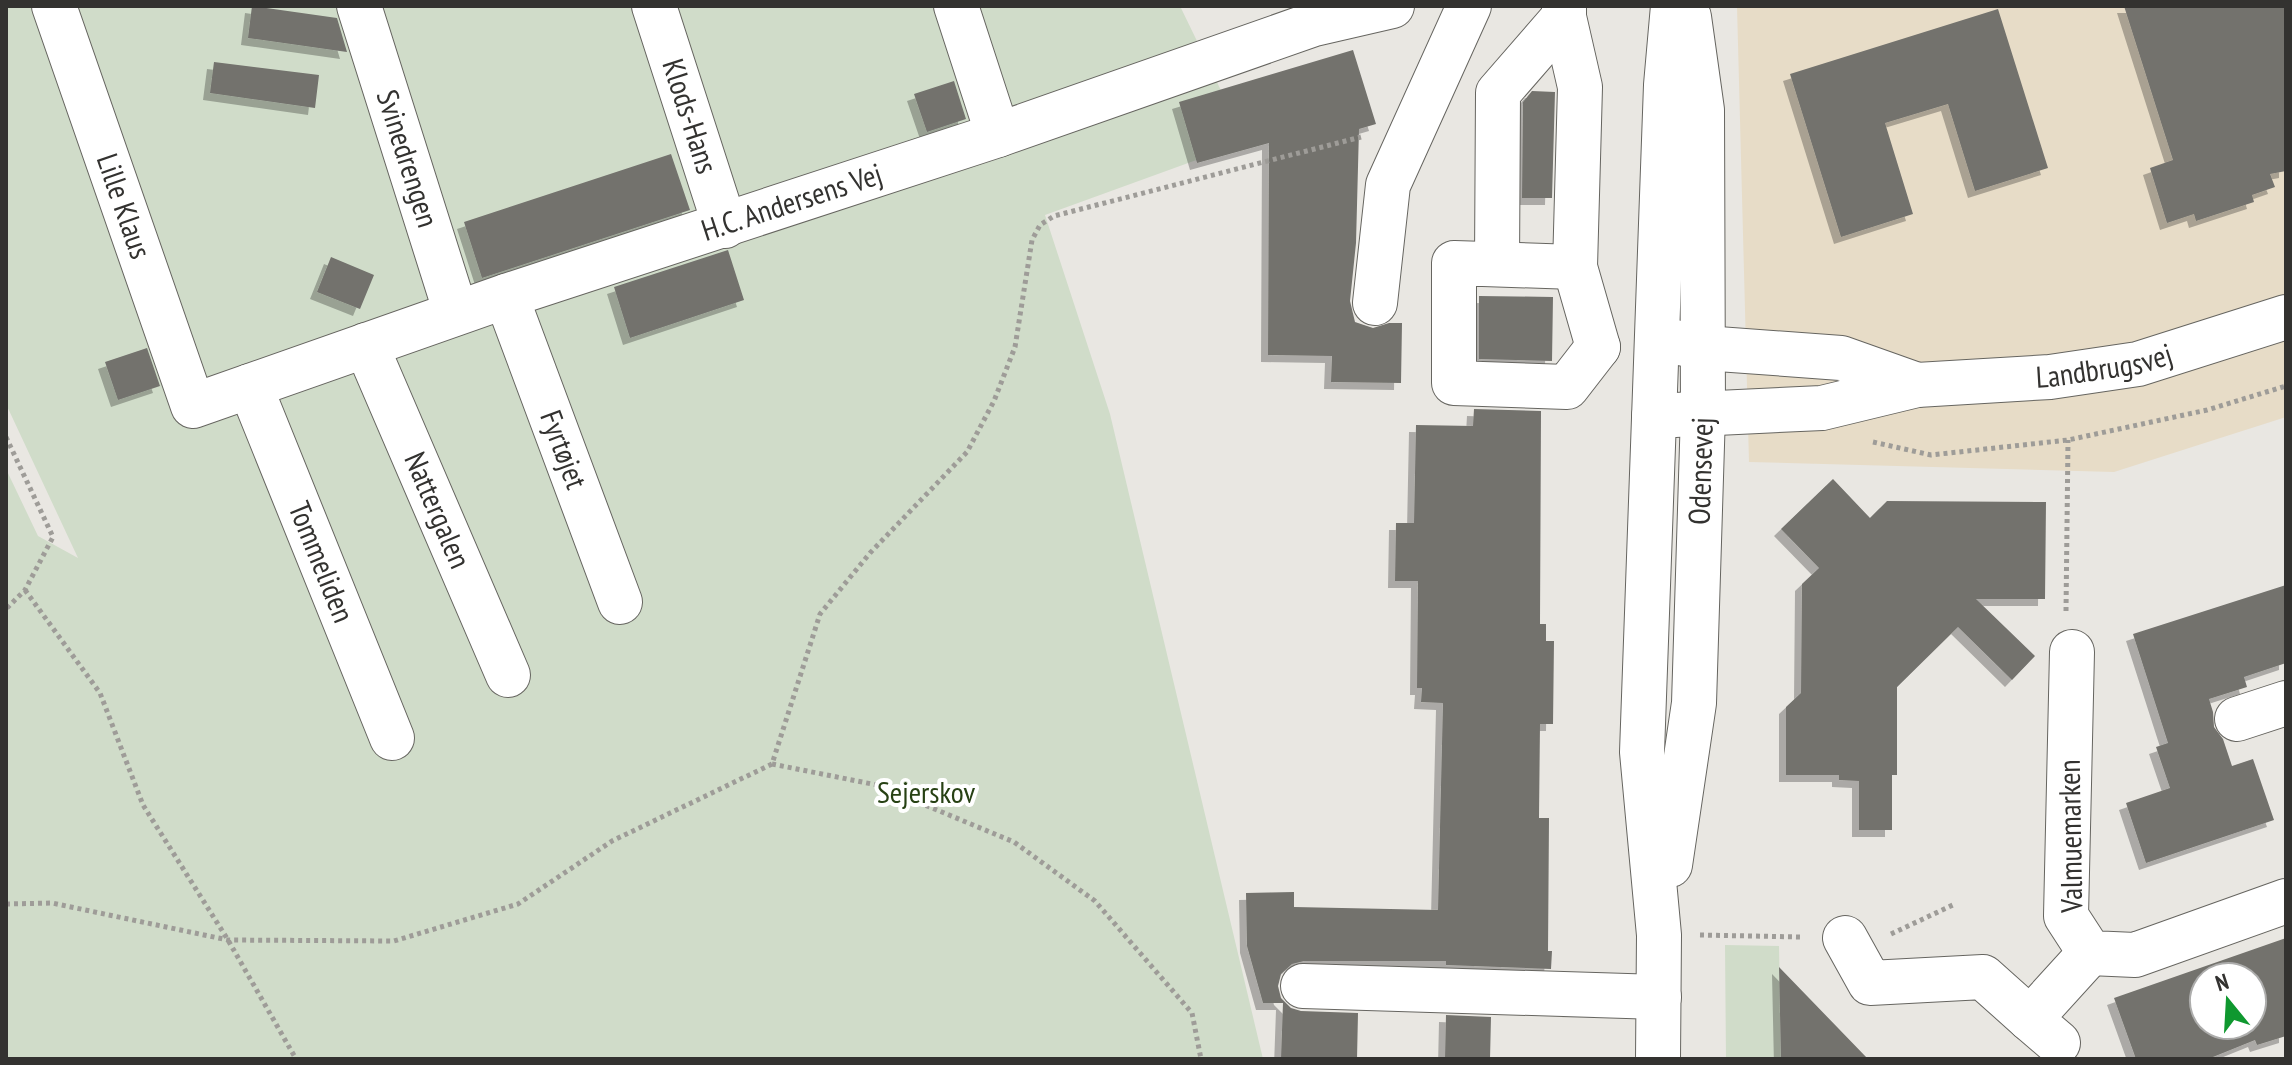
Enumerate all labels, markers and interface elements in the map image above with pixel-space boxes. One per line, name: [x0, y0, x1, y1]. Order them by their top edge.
street label: Klods-Hans: [654, 54, 728, 178]
street label: Svinedrengen: [369, 85, 449, 232]
street label: Lille Klaus: [89, 148, 161, 264]
street label: H.C. Andersens Vej: [696, 153, 887, 249]
street label: Landbrugsvej: [2035, 333, 2177, 396]
street label: Fyrtøjet: [532, 404, 597, 495]
street label: Odensevej: [1679, 416, 1721, 525]
street label: Nattergalen: [396, 446, 481, 574]
street label: Tommeliden: [281, 496, 364, 628]
street label: Valmuemarken: [2049, 759, 2090, 914]
park label: Sejerskov: [877, 772, 975, 811]
north arrow: [2188, 961, 2268, 1041]
text: N: [2212, 967, 2232, 997]

